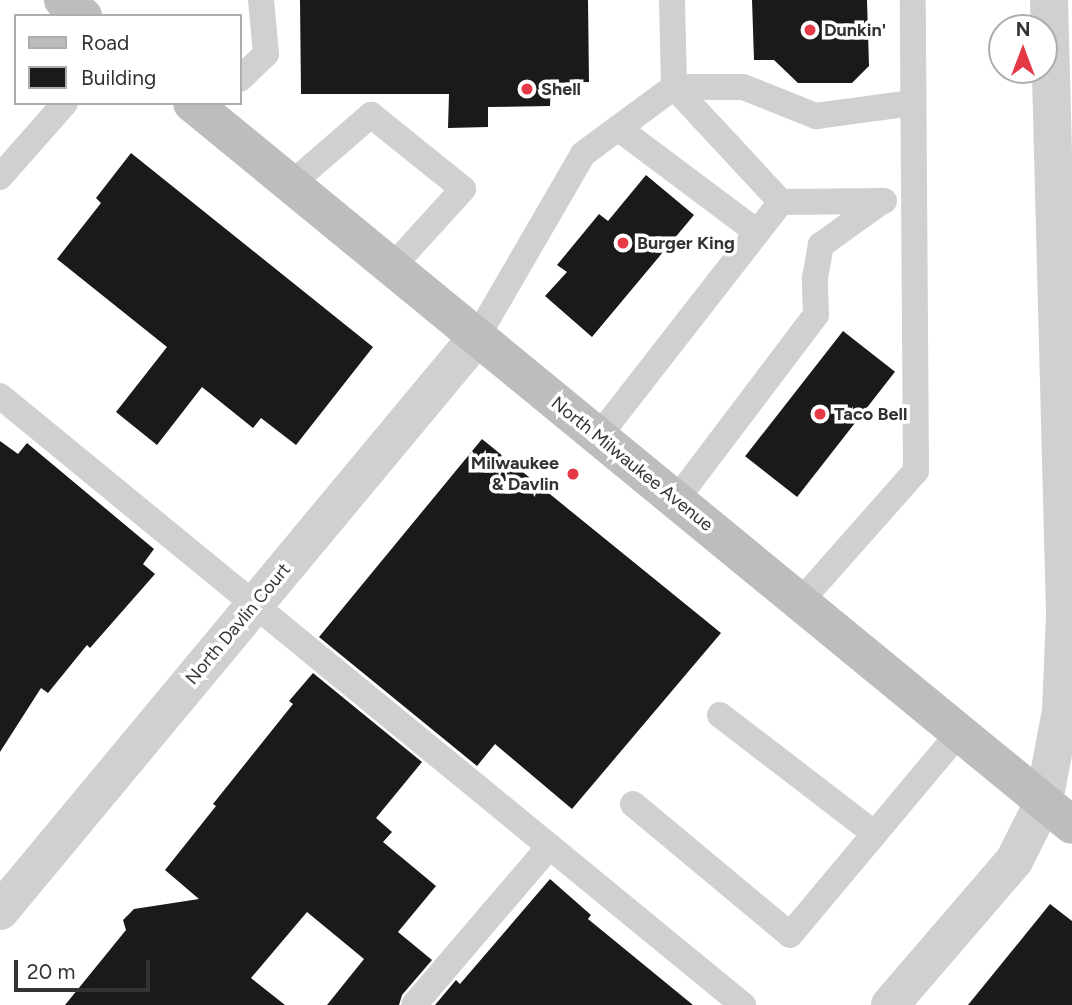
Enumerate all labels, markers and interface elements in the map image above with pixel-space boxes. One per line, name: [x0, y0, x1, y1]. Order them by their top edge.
legend: [14, 14, 242, 105]
north arrow: [988, 14, 1058, 84]
text: N: [1016, 18, 1030, 41]
place label: Dunkin': [824, 19, 886, 41]
marker: Dunkin': [802, 22, 818, 38]
text: Road: [81, 30, 129, 55]
text: Building: [81, 65, 156, 90]
place label: Shell: [541, 78, 581, 100]
marker: Shell: [519, 81, 535, 97]
place label: Burger King: [637, 232, 735, 254]
marker: Burger King: [615, 235, 631, 251]
street label: North Milwaukee Avenue: [547, 392, 717, 536]
place label: Taco Bell: [834, 403, 907, 425]
marker: Taco Bell: [812, 406, 828, 422]
place label: Milwaukee & Davlin: [471, 453, 559, 496]
marker: Milwaukee & Davlin: [565, 466, 581, 482]
street label: North Davlin Court: [181, 559, 295, 689]
scale bar: [18, 946, 154, 990]
text: 20 m: [27, 959, 75, 984]

